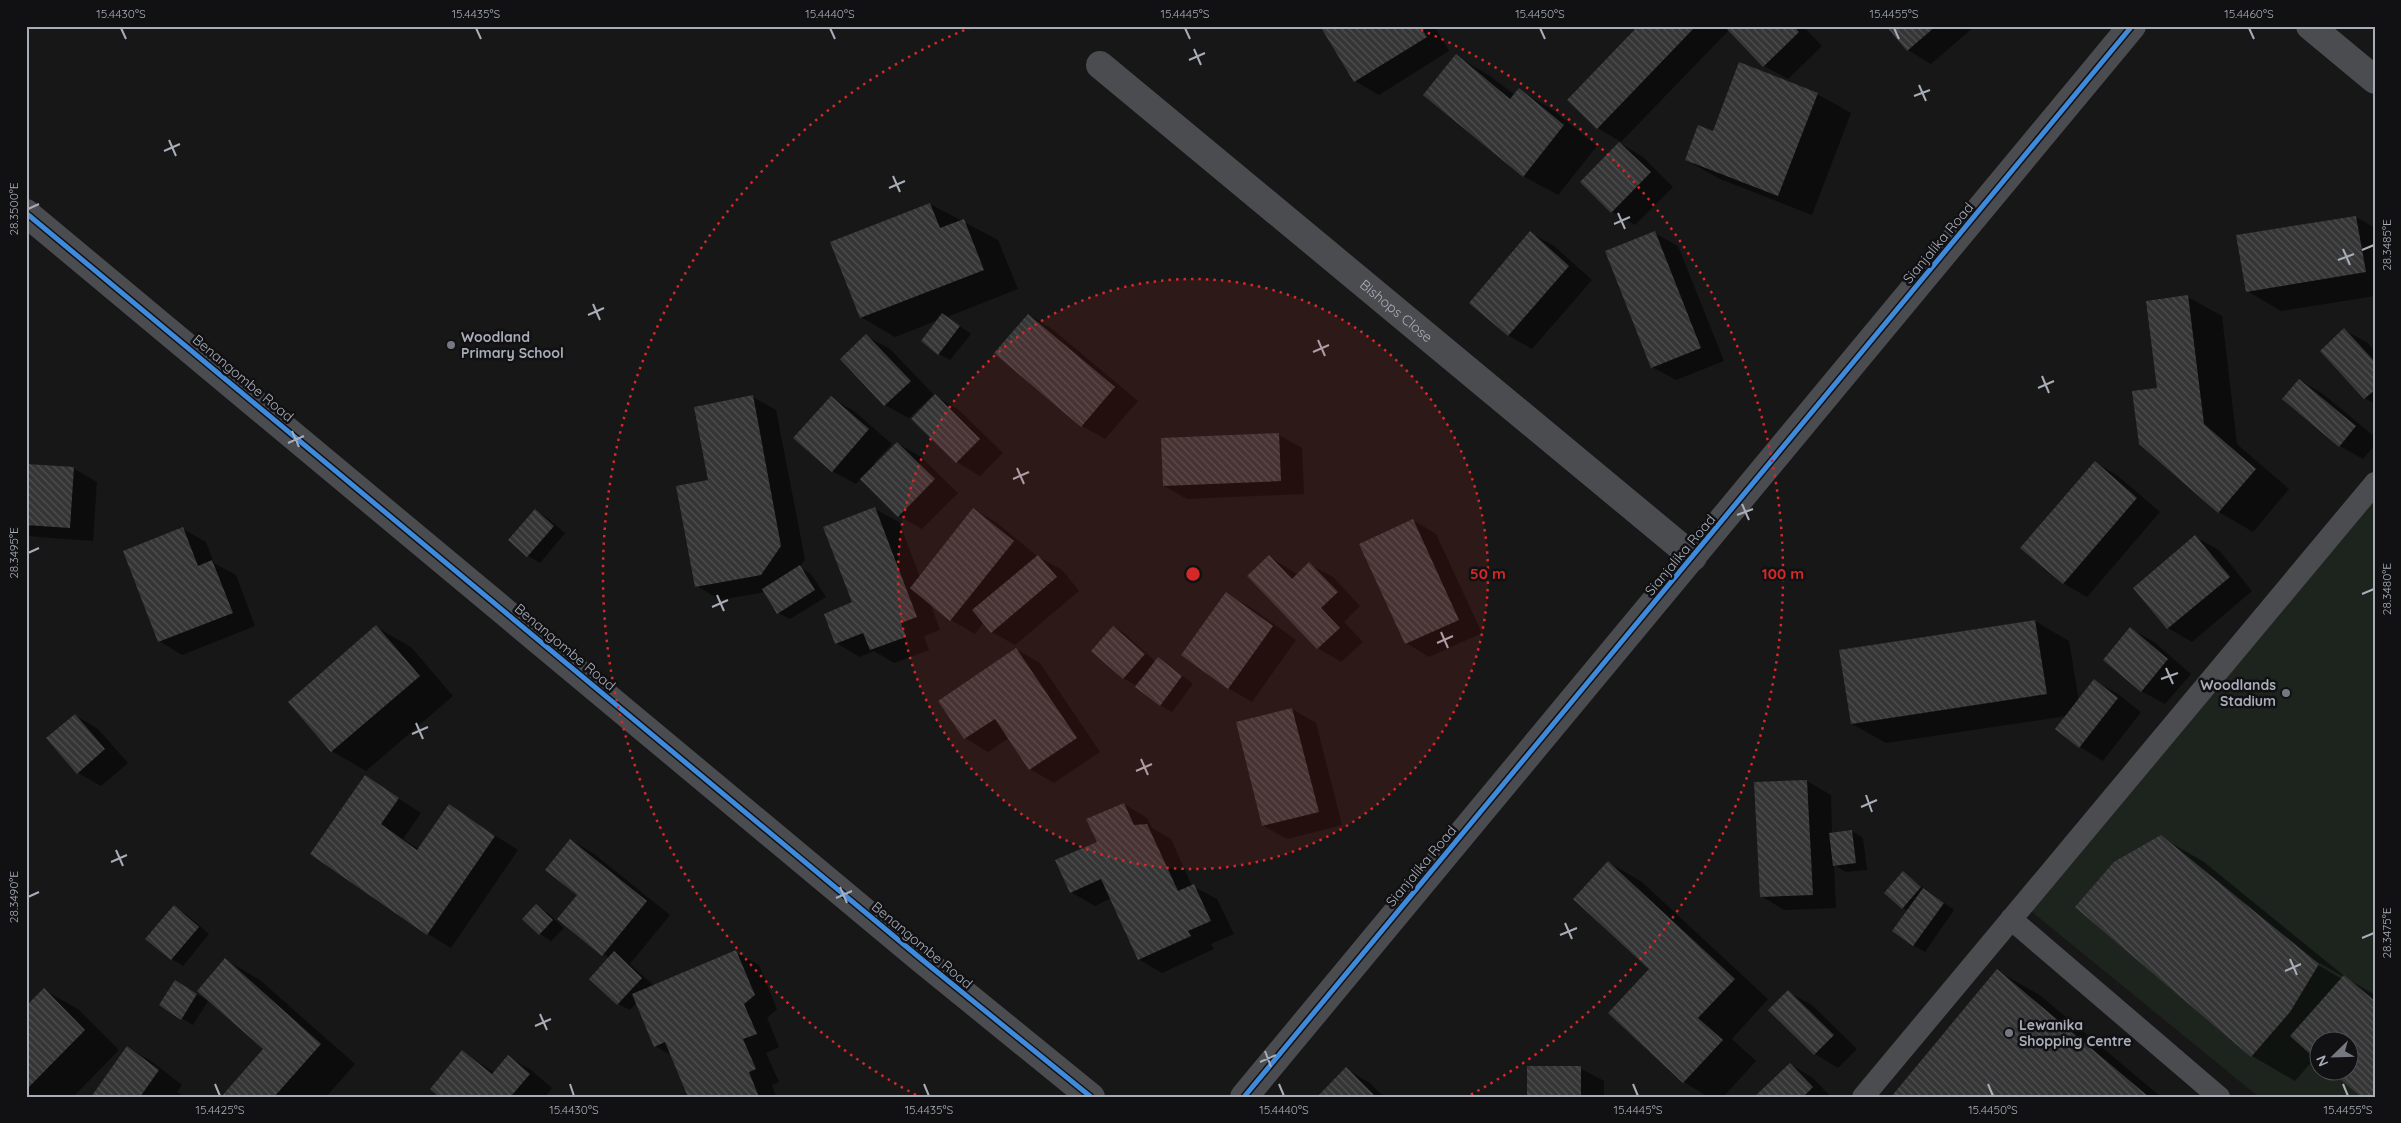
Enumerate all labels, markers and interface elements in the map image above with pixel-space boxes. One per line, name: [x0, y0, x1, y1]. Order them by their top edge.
text: 15.4430°S: [96, 6, 146, 21]
text: 15.4435°S: [452, 6, 501, 21]
text: 15.4440°S: [805, 6, 855, 21]
text: 15.4445°S: [1161, 6, 1210, 21]
text: 15.4450°S: [1515, 6, 1565, 21]
text: 15.4455°S: [1869, 6, 1919, 21]
text: 15.4460°S: [2224, 6, 2274, 21]
text: 28.3500°E: [6, 182, 21, 236]
street label: Sianjalika Road: [1899, 199, 1977, 287]
text: 28.3485°E: [2379, 219, 2394, 271]
street label: Bishops Close: [1356, 275, 1436, 346]
place label: Woodland Primary School: [461, 328, 564, 362]
street label: Benangombe Road: [189, 331, 297, 425]
marker: Woodland Primary School: [445, 339, 457, 351]
street label: Sianjalika Road: [1641, 511, 1719, 599]
text: 28.3495°E: [6, 527, 21, 579]
text: 28.3480°E: [2379, 563, 2394, 615]
text: 50 m: [1470, 564, 1506, 583]
text: 100 m: [1762, 564, 1804, 583]
centre of rings: [1184, 565, 1202, 583]
street label: Benangombe Road: [511, 600, 619, 694]
place label: Woodlands Stadium: [2200, 676, 2276, 710]
marker: Woodlands Stadium: [2280, 687, 2292, 699]
street label: Sianjalika Road: [1382, 822, 1460, 910]
text: 28.3490°E: [6, 871, 21, 923]
street label: Benangombe Road: [868, 898, 976, 992]
text: 28.3475°E: [2379, 907, 2394, 959]
place label: Lewanika Shopping Centre: [2019, 1016, 2132, 1050]
marker: Lewanika Shopping Centre: [2003, 1027, 2015, 1039]
north arrow: [2308, 1030, 2358, 1080]
text: N: [2312, 1053, 2332, 1069]
text: 15.4425°S: [195, 1102, 245, 1117]
text: 15.4430°S: [549, 1102, 599, 1117]
text: 15.4435°S: [905, 1102, 954, 1117]
text: 15.4440°S: [1259, 1102, 1309, 1117]
text: 15.4445°S: [1614, 1102, 1663, 1117]
text: 15.4450°S: [1968, 1102, 2018, 1117]
text: 15.4455°S: [2323, 1102, 2373, 1117]

